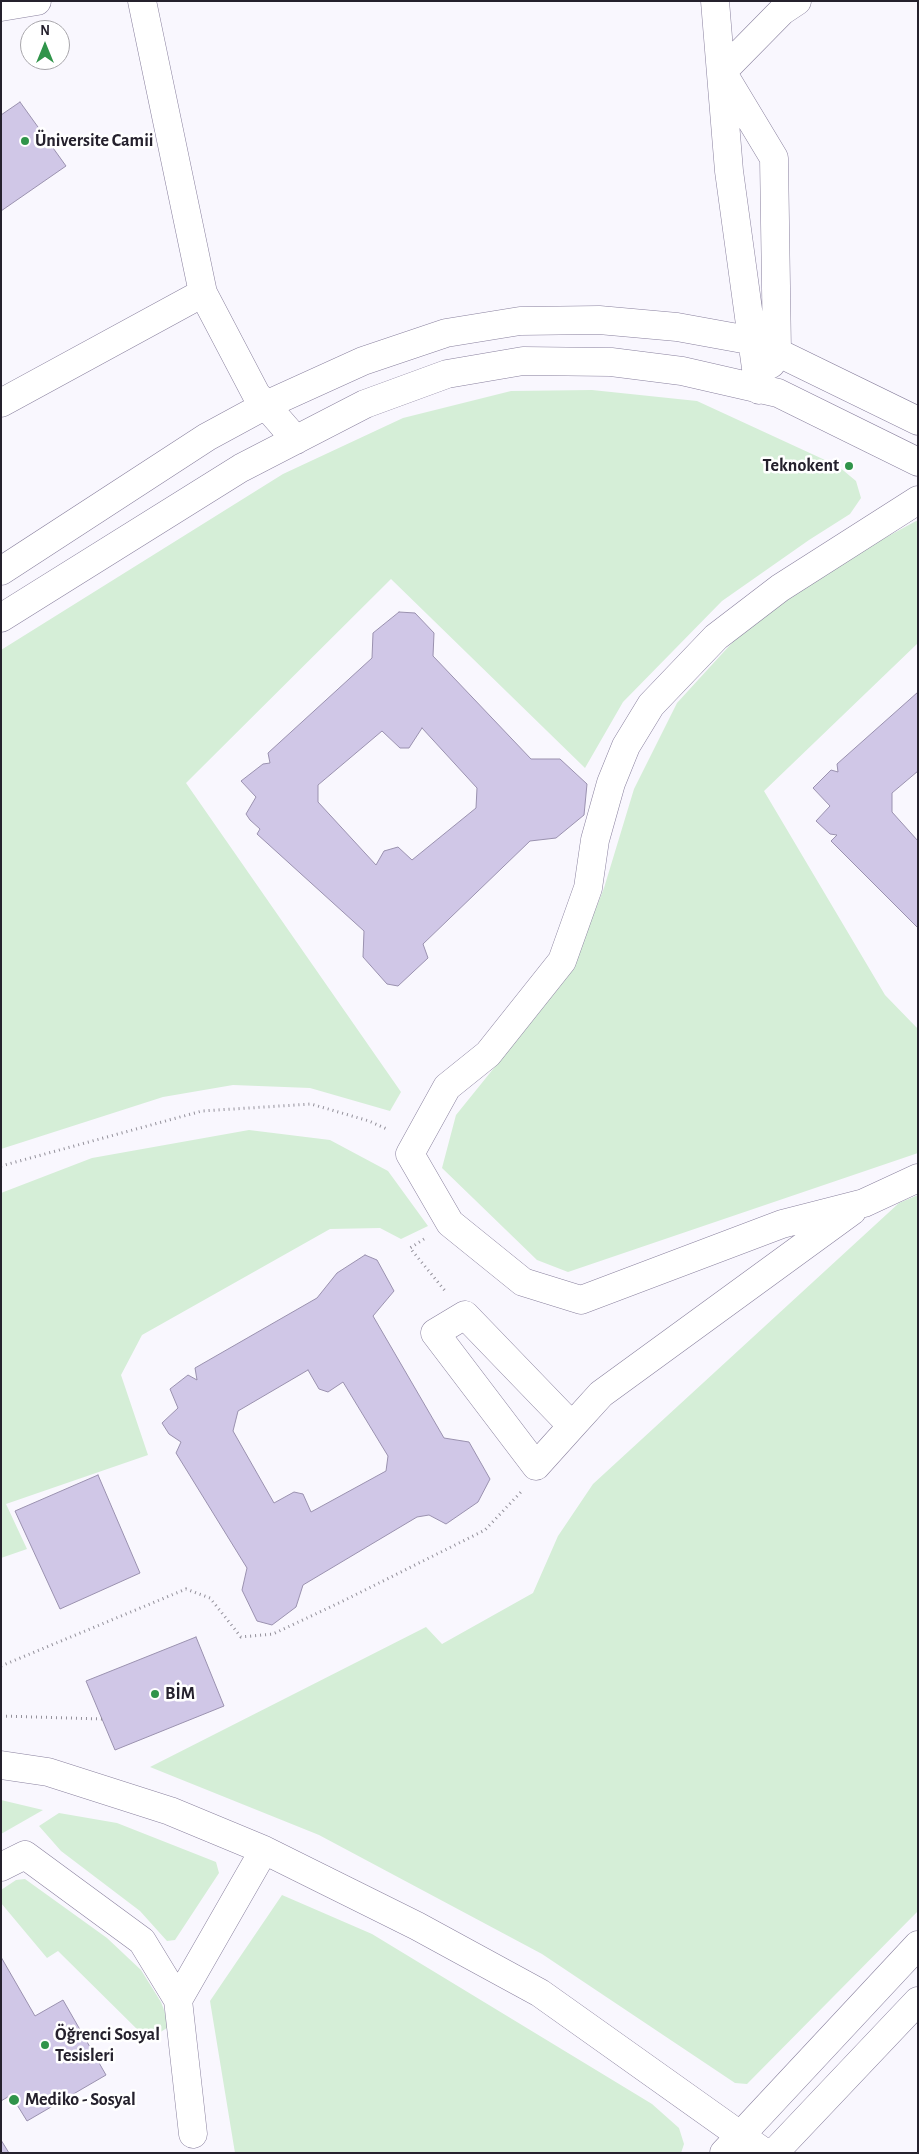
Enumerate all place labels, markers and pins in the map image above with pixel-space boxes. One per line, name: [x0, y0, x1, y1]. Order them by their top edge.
place label: Üniversite Camii: [35, 130, 154, 152]
marker: Üniversite Camii: [19, 135, 31, 147]
place label: Teknokent: [763, 455, 839, 477]
marker: Teknokent: [843, 460, 855, 472]
place label: BİM: [165, 1683, 195, 1705]
marker: BİM: [149, 1688, 161, 1700]
place label: Öğrenci Sosyal Tesisleri: [55, 2024, 160, 2066]
marker: Öğrenci Sosyal Tesisleri: [39, 2039, 51, 2051]
place label: Mediko - Sosyal: [25, 2089, 136, 2111]
marker: Mediko - Sosyal: [7, 2093, 21, 2107]

